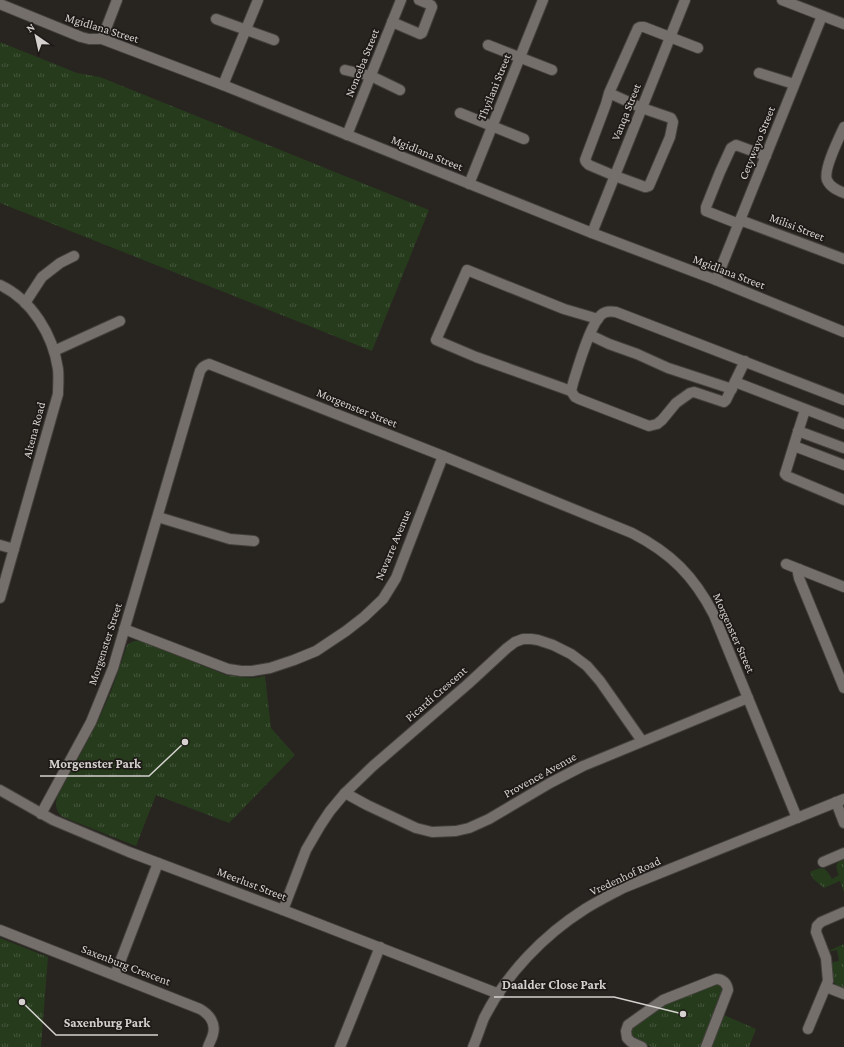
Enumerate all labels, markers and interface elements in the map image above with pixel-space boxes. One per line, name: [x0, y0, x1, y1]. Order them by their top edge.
street label: Mgidlana Street: [63, 10, 142, 46]
north arrow: [16, 16, 56, 56]
text: N: [24, 20, 37, 35]
street label: Nonceba Street: [342, 26, 382, 99]
street label: Thyilani Street: [474, 51, 514, 122]
street label: Vanqa Street: [608, 80, 644, 143]
street label: Cetywayo Street: [736, 103, 778, 182]
street label: Mgidlana Street: [389, 132, 466, 174]
street label: Milisi Street: [768, 210, 827, 244]
street label: Mgidlana Street: [691, 252, 768, 293]
street label: Morgenster Street: [315, 385, 400, 431]
street label: Altena Road: [20, 400, 48, 460]
street label: Navarre Avenue: [372, 508, 414, 582]
street label: Morgenster Street: [710, 591, 758, 676]
street label: Morgenster Street: [85, 600, 125, 687]
street label: Picardi Crescent: [402, 663, 470, 725]
street label: Provence Avenue: [501, 749, 579, 801]
callout: Morgenster Park: [40, 751, 149, 776]
text: Morgenster Park: [49, 756, 142, 771]
street label: Vredenhof Road: [587, 853, 663, 899]
street label: Meerlust Street: [215, 864, 290, 904]
street label: Saxenburg Crescent: [79, 942, 174, 989]
callout: Daalder Close Park: [494, 972, 614, 997]
text: Daalder Close Park: [502, 977, 607, 992]
callout: Saxenburg Park: [56, 1010, 158, 1035]
text: Saxenburg Park: [64, 1015, 151, 1030]

